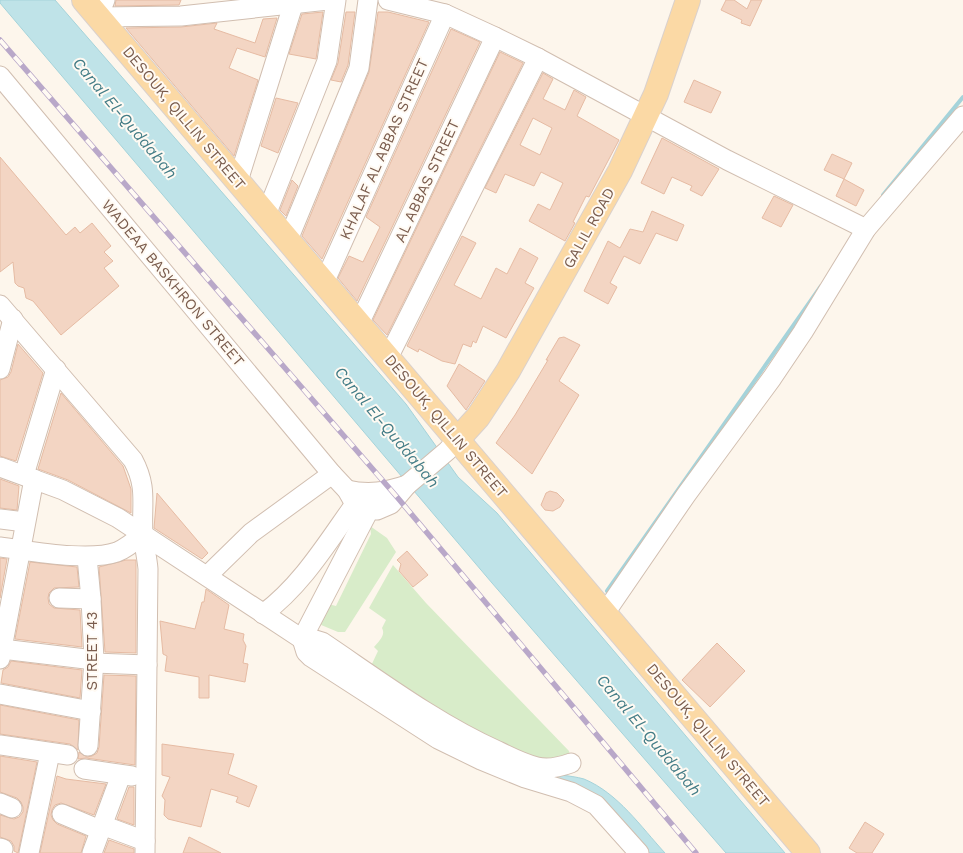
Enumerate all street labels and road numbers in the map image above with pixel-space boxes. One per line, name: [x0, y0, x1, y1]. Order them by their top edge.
street label: DESOUK, QILLIN STREET: [119, 43, 249, 193]
street label: KHALAF AL ABBAS STREET: [335, 55, 433, 243]
street label: AL ABBAS STREET: [390, 116, 464, 246]
street label: GALIL ROAD: [559, 185, 619, 271]
street label: WADEAA BASKHRON STREET: [98, 196, 248, 370]
street label: DESOUK, QILLIN STREET: [381, 351, 511, 501]
street label: STREET 43: [83, 611, 101, 691]
street label: DESOUK, QILLIN STREET: [643, 660, 773, 810]

